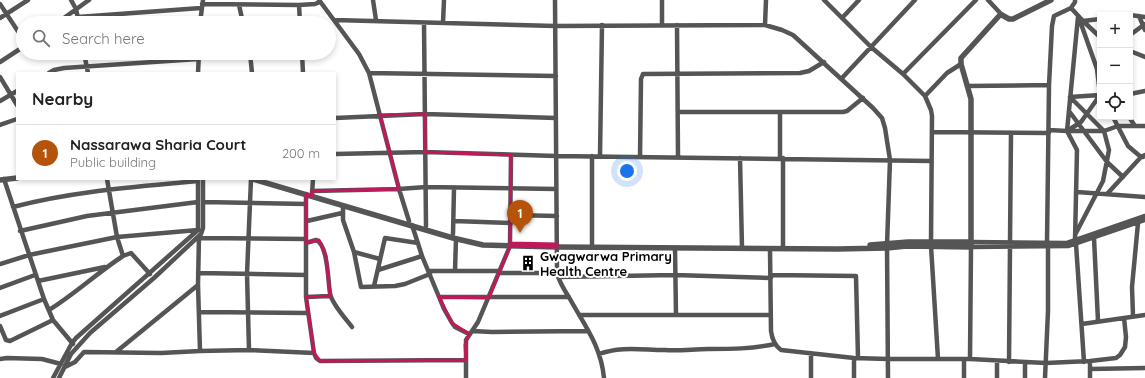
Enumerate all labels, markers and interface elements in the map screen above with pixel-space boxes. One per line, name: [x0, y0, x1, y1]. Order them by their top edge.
map controls: [1097, 12, 1133, 120]
button: +: [1097, 12, 1133, 48]
search box: [16, 16, 336, 60]
icon: search: [30, 27, 52, 49]
text: Search here: [62, 29, 145, 48]
button: −: [1097, 48, 1133, 84]
button: locate: [1097, 84, 1133, 120]
text: Nearby: [32, 88, 93, 109]
text: Nassarawa Sharia Court: [70, 135, 246, 154]
text: 1: [42, 145, 48, 161]
text: 200 m: [282, 145, 320, 161]
text: Public building: [70, 154, 156, 170]
your location: [617, 161, 637, 181]
pin: 1: [507, 200, 533, 233]
place label: Gwagwarwa Primary Health Centre: [540, 248, 672, 279]
building icon: Gwagwarwa Primary Health Centre: [519, 254, 537, 272]

